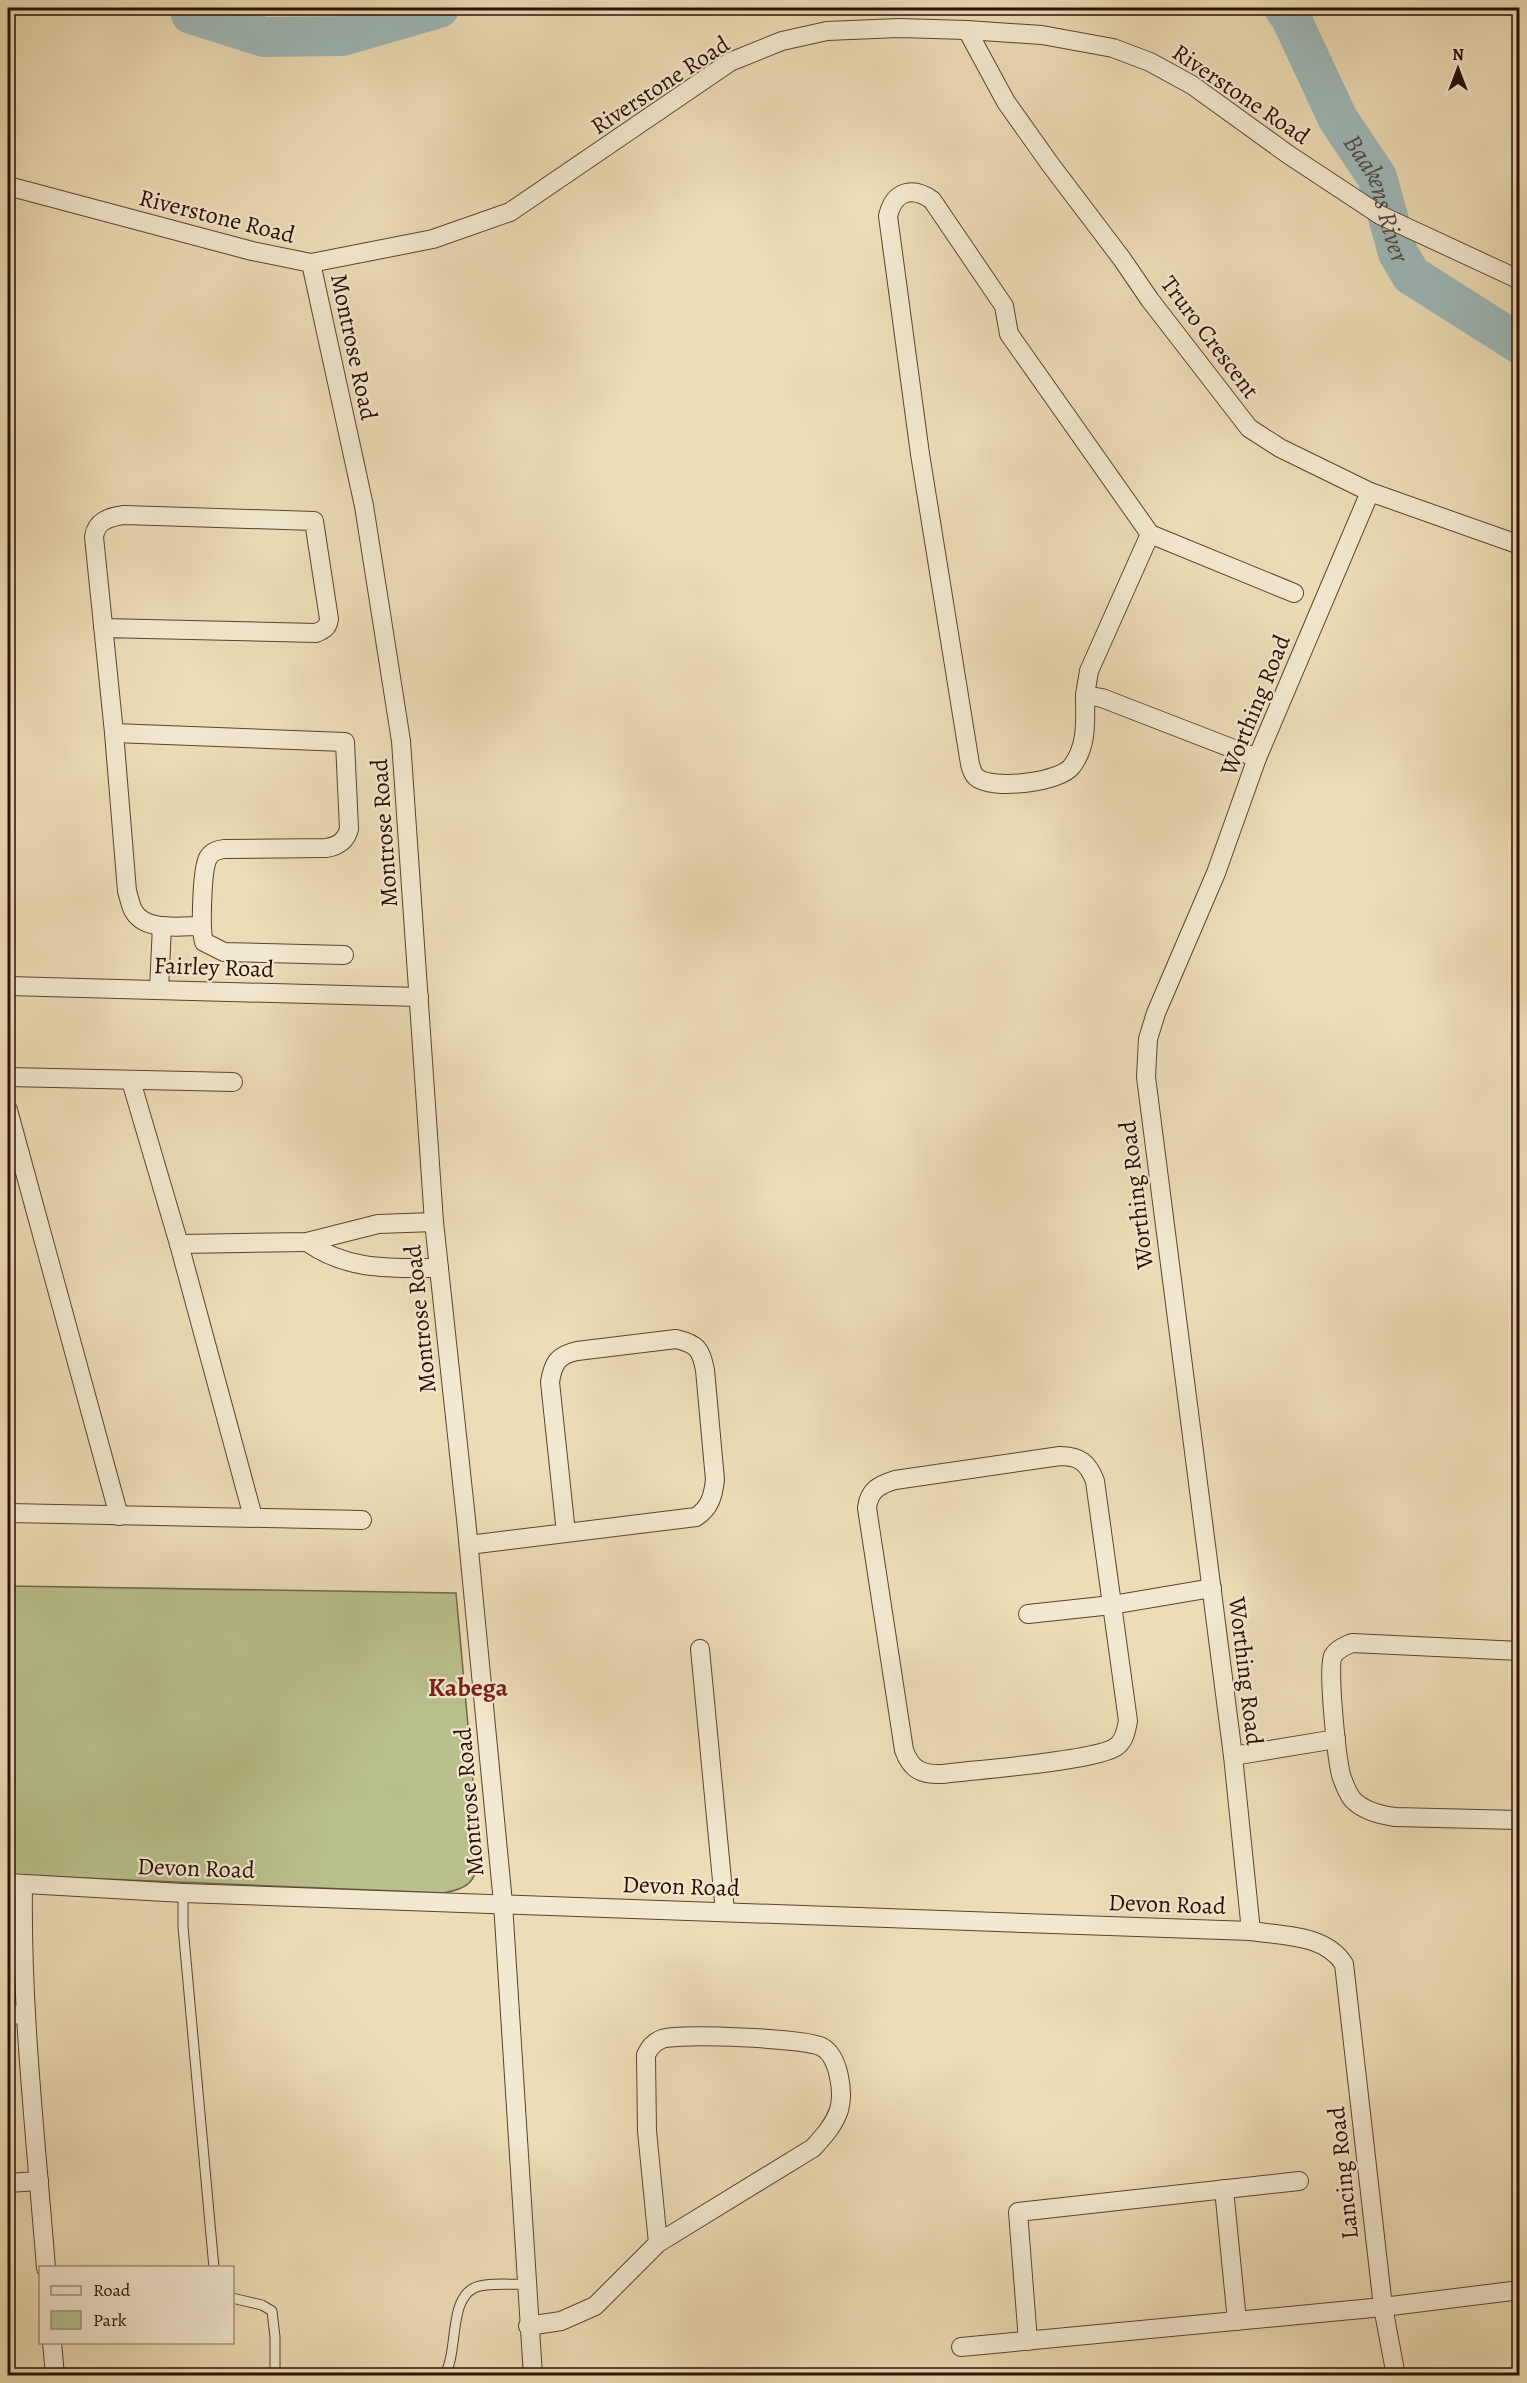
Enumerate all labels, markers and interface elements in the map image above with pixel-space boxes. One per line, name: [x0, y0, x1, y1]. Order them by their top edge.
street label: Riverstone Road: [584, 28, 736, 142]
street label: Riverstone Road: [1166, 36, 1316, 152]
north arrow: [1428, 39, 1488, 99]
text: N: [1452, 44, 1464, 66]
water label: Baakens River: [1335, 127, 1418, 270]
street label: Riverstone Road: [136, 181, 298, 251]
street label: Truro Crescent: [1153, 269, 1267, 405]
street label: Montrose Road: [323, 271, 385, 423]
street label: Worthing Road: [1212, 630, 1298, 781]
street label: Montrose Road: [363, 758, 405, 908]
street label: Fairley Road: [153, 949, 275, 985]
street label: Worthing Road: [1111, 1119, 1161, 1272]
street label: Montrose Road: [396, 1243, 444, 1395]
street label: Worthing Road: [1221, 1594, 1271, 1747]
district label: Kabega: [428, 1670, 508, 1705]
street label: Montrose Road: [447, 1726, 491, 1878]
street label: Devon Road: [137, 1850, 256, 1886]
street label: Devon Road: [622, 1868, 741, 1904]
street label: Devon Road: [1108, 1886, 1227, 1922]
street label: Lancing Road: [1320, 2105, 1366, 2241]
legend: [39, 2266, 234, 2344]
text: Road: [93, 2278, 131, 2302]
text: Park: [93, 2308, 127, 2332]

